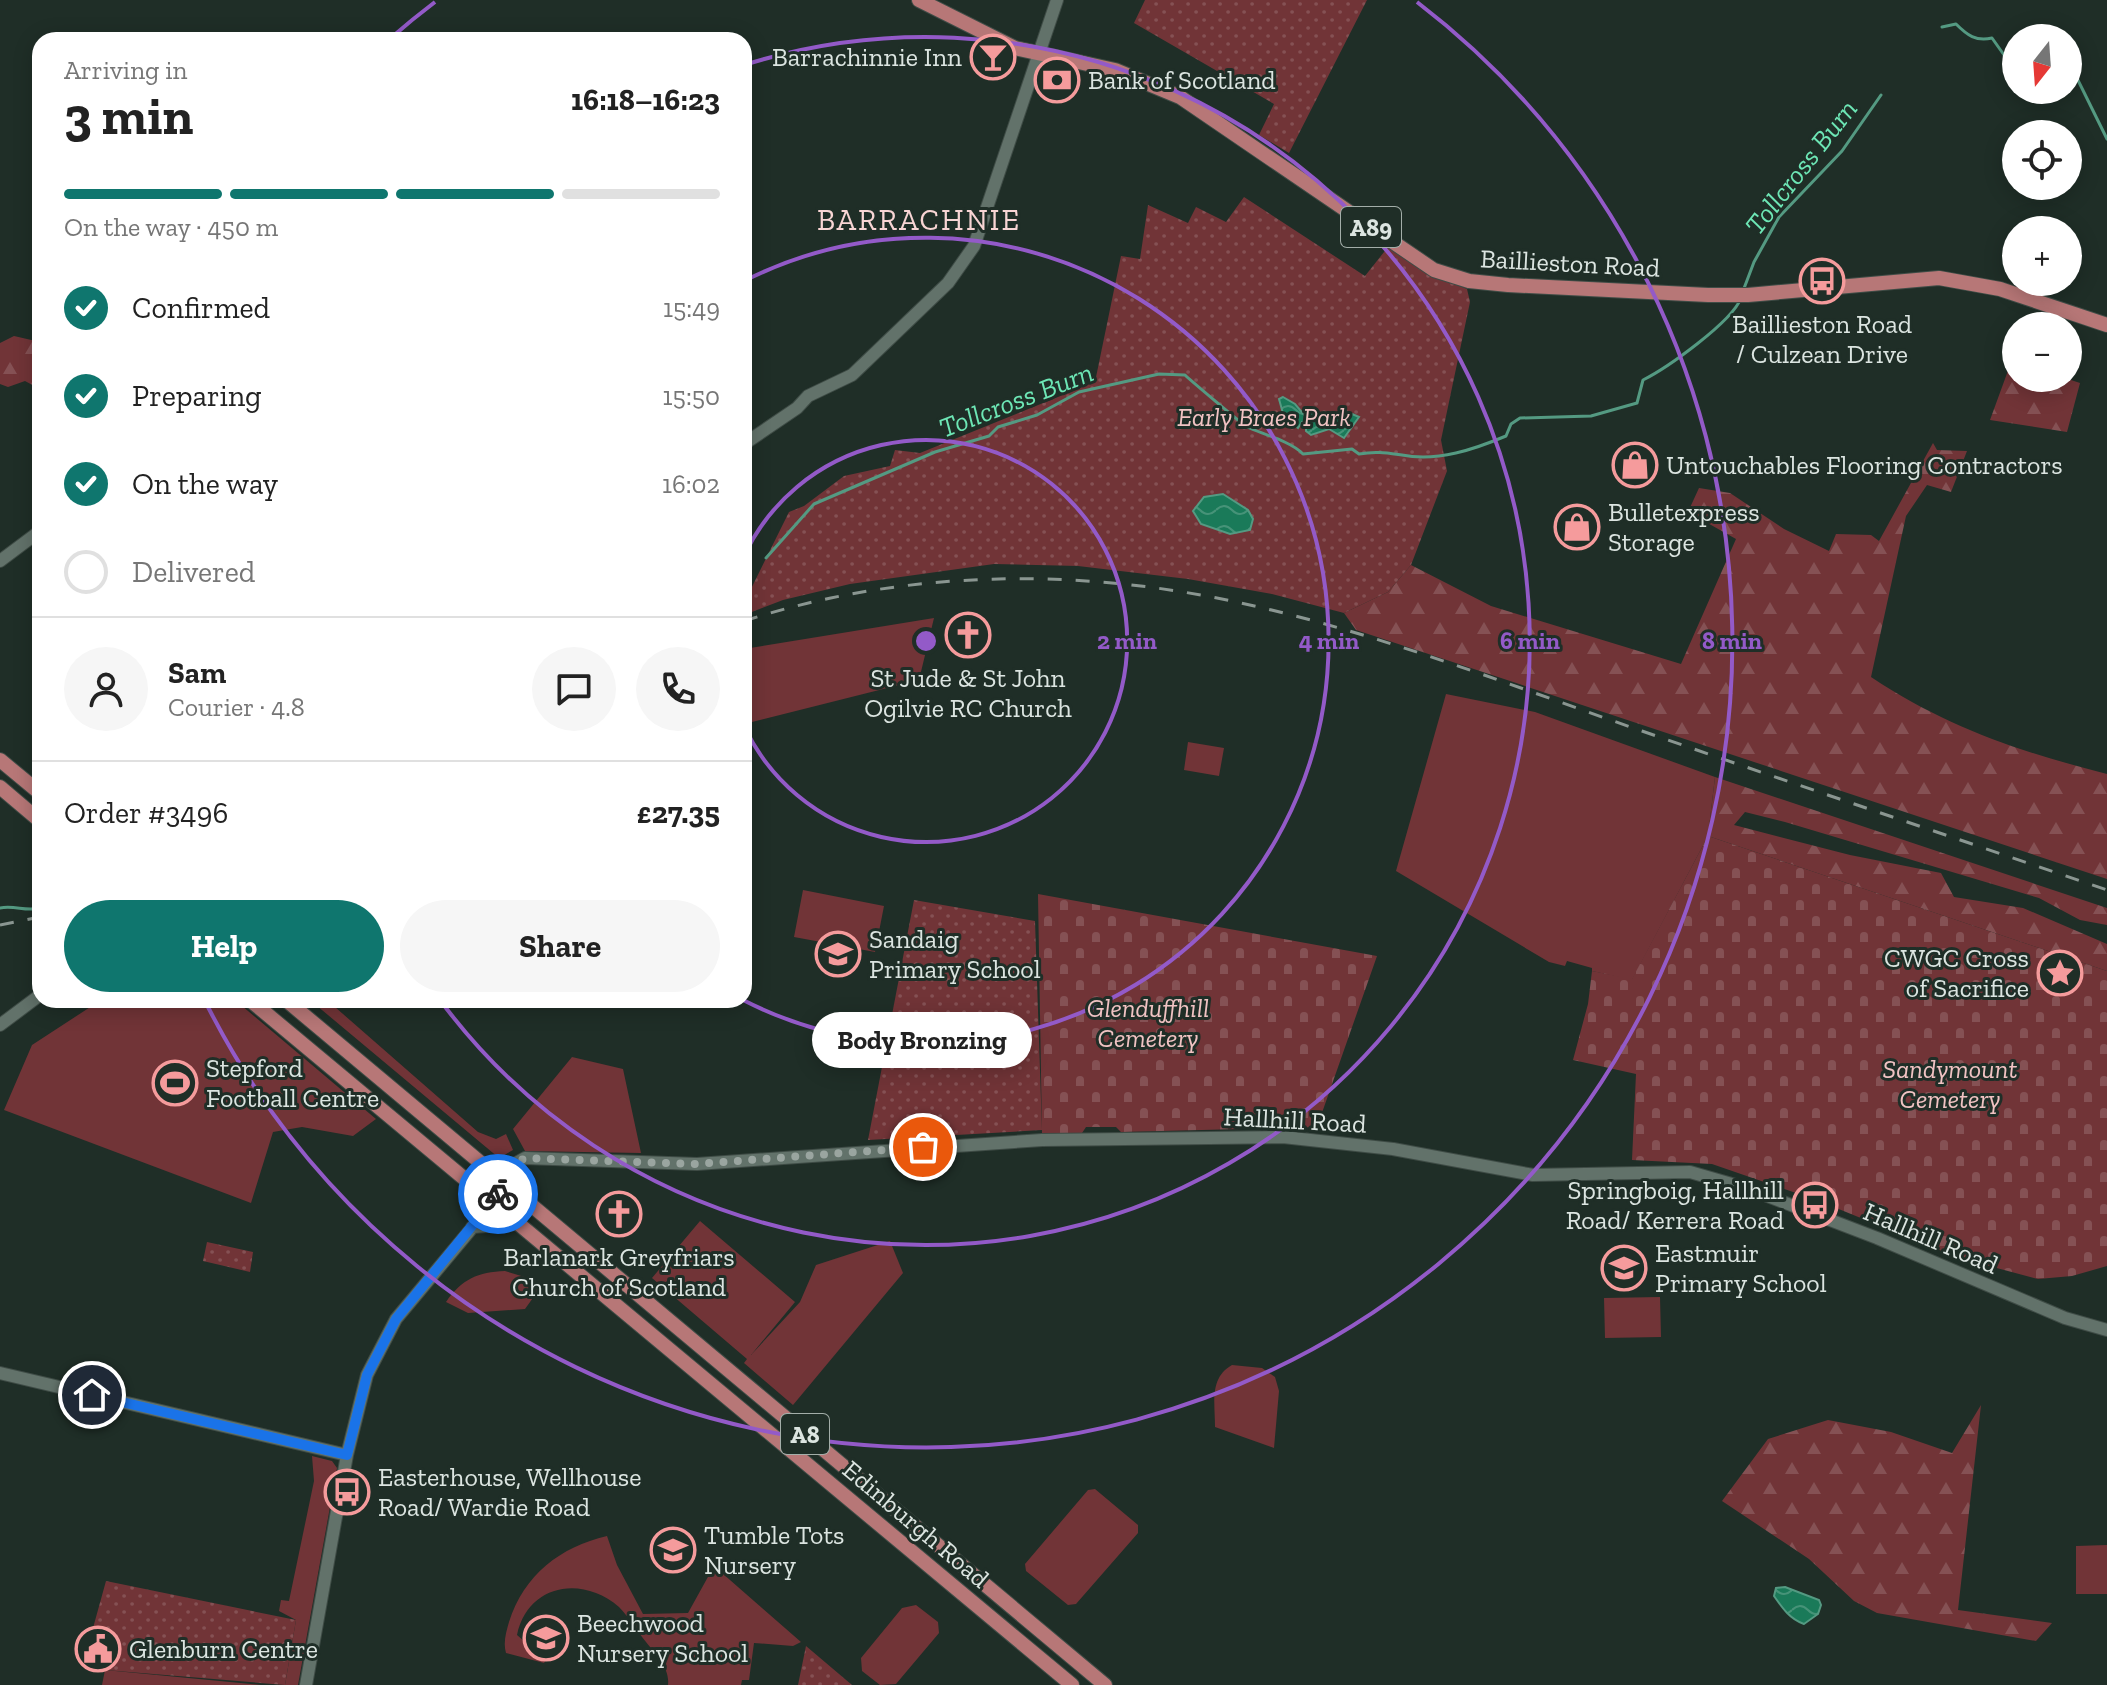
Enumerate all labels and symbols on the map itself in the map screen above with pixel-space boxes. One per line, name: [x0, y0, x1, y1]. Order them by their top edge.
north arrow: [2002, 24, 2082, 104]
bar icon: Barrachinnie Inn: [969, 33, 1017, 81]
place label: Barrachinnie Inn: [772, 41, 962, 73]
bank icon: Bank of Scotland: [1033, 56, 1081, 104]
place label: Bank of Scotland: [1088, 64, 1276, 96]
water label: Tollcross Burn: [1738, 93, 1864, 241]
district label: BARRACHNIE: [817, 202, 1021, 238]
road number: A89: [1341, 207, 1401, 247]
street label: Baillieston Road: [1479, 242, 1661, 284]
bus stop icon: Baillieston Road / Culzean Drive: [1798, 257, 1846, 305]
place label: Baillieston Road / Culzean Drive: [1732, 308, 1912, 370]
water label: Tollcross Burn: [934, 356, 1098, 444]
park label: Early Braes Park: [1177, 401, 1351, 433]
shop icon: Untouchables Flooring Contractors: [1611, 441, 1659, 489]
place label: Untouchables Flooring Contractors: [1666, 449, 2063, 481]
place label: Bulletexpress Storage: [1608, 496, 1760, 558]
shop icon: Bulletexpress Storage: [1553, 503, 1601, 551]
church icon: St Jude & St John Ogilvie RC Church: [944, 611, 992, 659]
text: 2 min: [1097, 626, 1157, 655]
text: 4 min: [1299, 626, 1359, 655]
text: 6 min: [1500, 626, 1560, 655]
text: 8 min: [1702, 626, 1762, 655]
centre of rings: [912, 627, 940, 655]
place label: St Jude & St John Ogilvie RC Church: [864, 662, 1072, 724]
place label: Sandaig Primary School: [869, 923, 1041, 985]
school or university icon: Sandaig Primary School: [814, 930, 862, 978]
place label: CWGC Cross of Sacrifice: [1884, 942, 2029, 1004]
place icon: CWGC Cross of Sacrifice: [2036, 949, 2084, 997]
park label: Glenduffhill Cemetery: [1087, 992, 1209, 1054]
callout: Body Bronzing: [813, 1011, 1033, 1067]
place label: Stepford Football Centre: [206, 1052, 379, 1114]
park label: Sandymount Cemetery: [1883, 1053, 2017, 1115]
sports icon: Stepford Football Centre: [151, 1059, 199, 1107]
street label: Hallhill Road: [1223, 1100, 1367, 1140]
pin: [889, 1113, 957, 1181]
courier: [458, 1154, 538, 1234]
place label: Springboig, Hallhill Road/ Kerrera Road: [1566, 1174, 1784, 1236]
bus stop icon: Springboig, Hallhill Road/ Kerrera Road: [1791, 1181, 1839, 1229]
church icon: Barlanark Greyfriars Church of Scotland: [595, 1190, 643, 1238]
street label: Hallhill Road: [1859, 1195, 2003, 1281]
place label: Eastmuir Primary School: [1655, 1237, 1827, 1299]
place label: Barlanark Greyfriars Church of Scotland: [503, 1241, 735, 1303]
school or university icon: Eastmuir Primary School: [1600, 1244, 1648, 1292]
pin: [58, 1361, 126, 1429]
road number: A8: [781, 1414, 829, 1454]
street label: Edinburgh Road: [836, 1453, 996, 1595]
place label: Easterhouse, Wellhouse Road/ Wardie Road: [378, 1461, 641, 1523]
bus stop icon: Easterhouse, Wellhouse Road/ Wardie Road: [323, 1468, 371, 1516]
place label: Tumble Tots Nursery: [704, 1519, 844, 1581]
school or university icon: Tumble Tots Nursery: [649, 1526, 697, 1574]
place label: Beechwood Nursery School: [577, 1607, 748, 1669]
school or university icon: Beechwood Nursery School: [522, 1614, 570, 1662]
public building icon: Glenburn Centre: [74, 1625, 122, 1673]
place label: Glenburn Centre: [129, 1633, 318, 1665]

